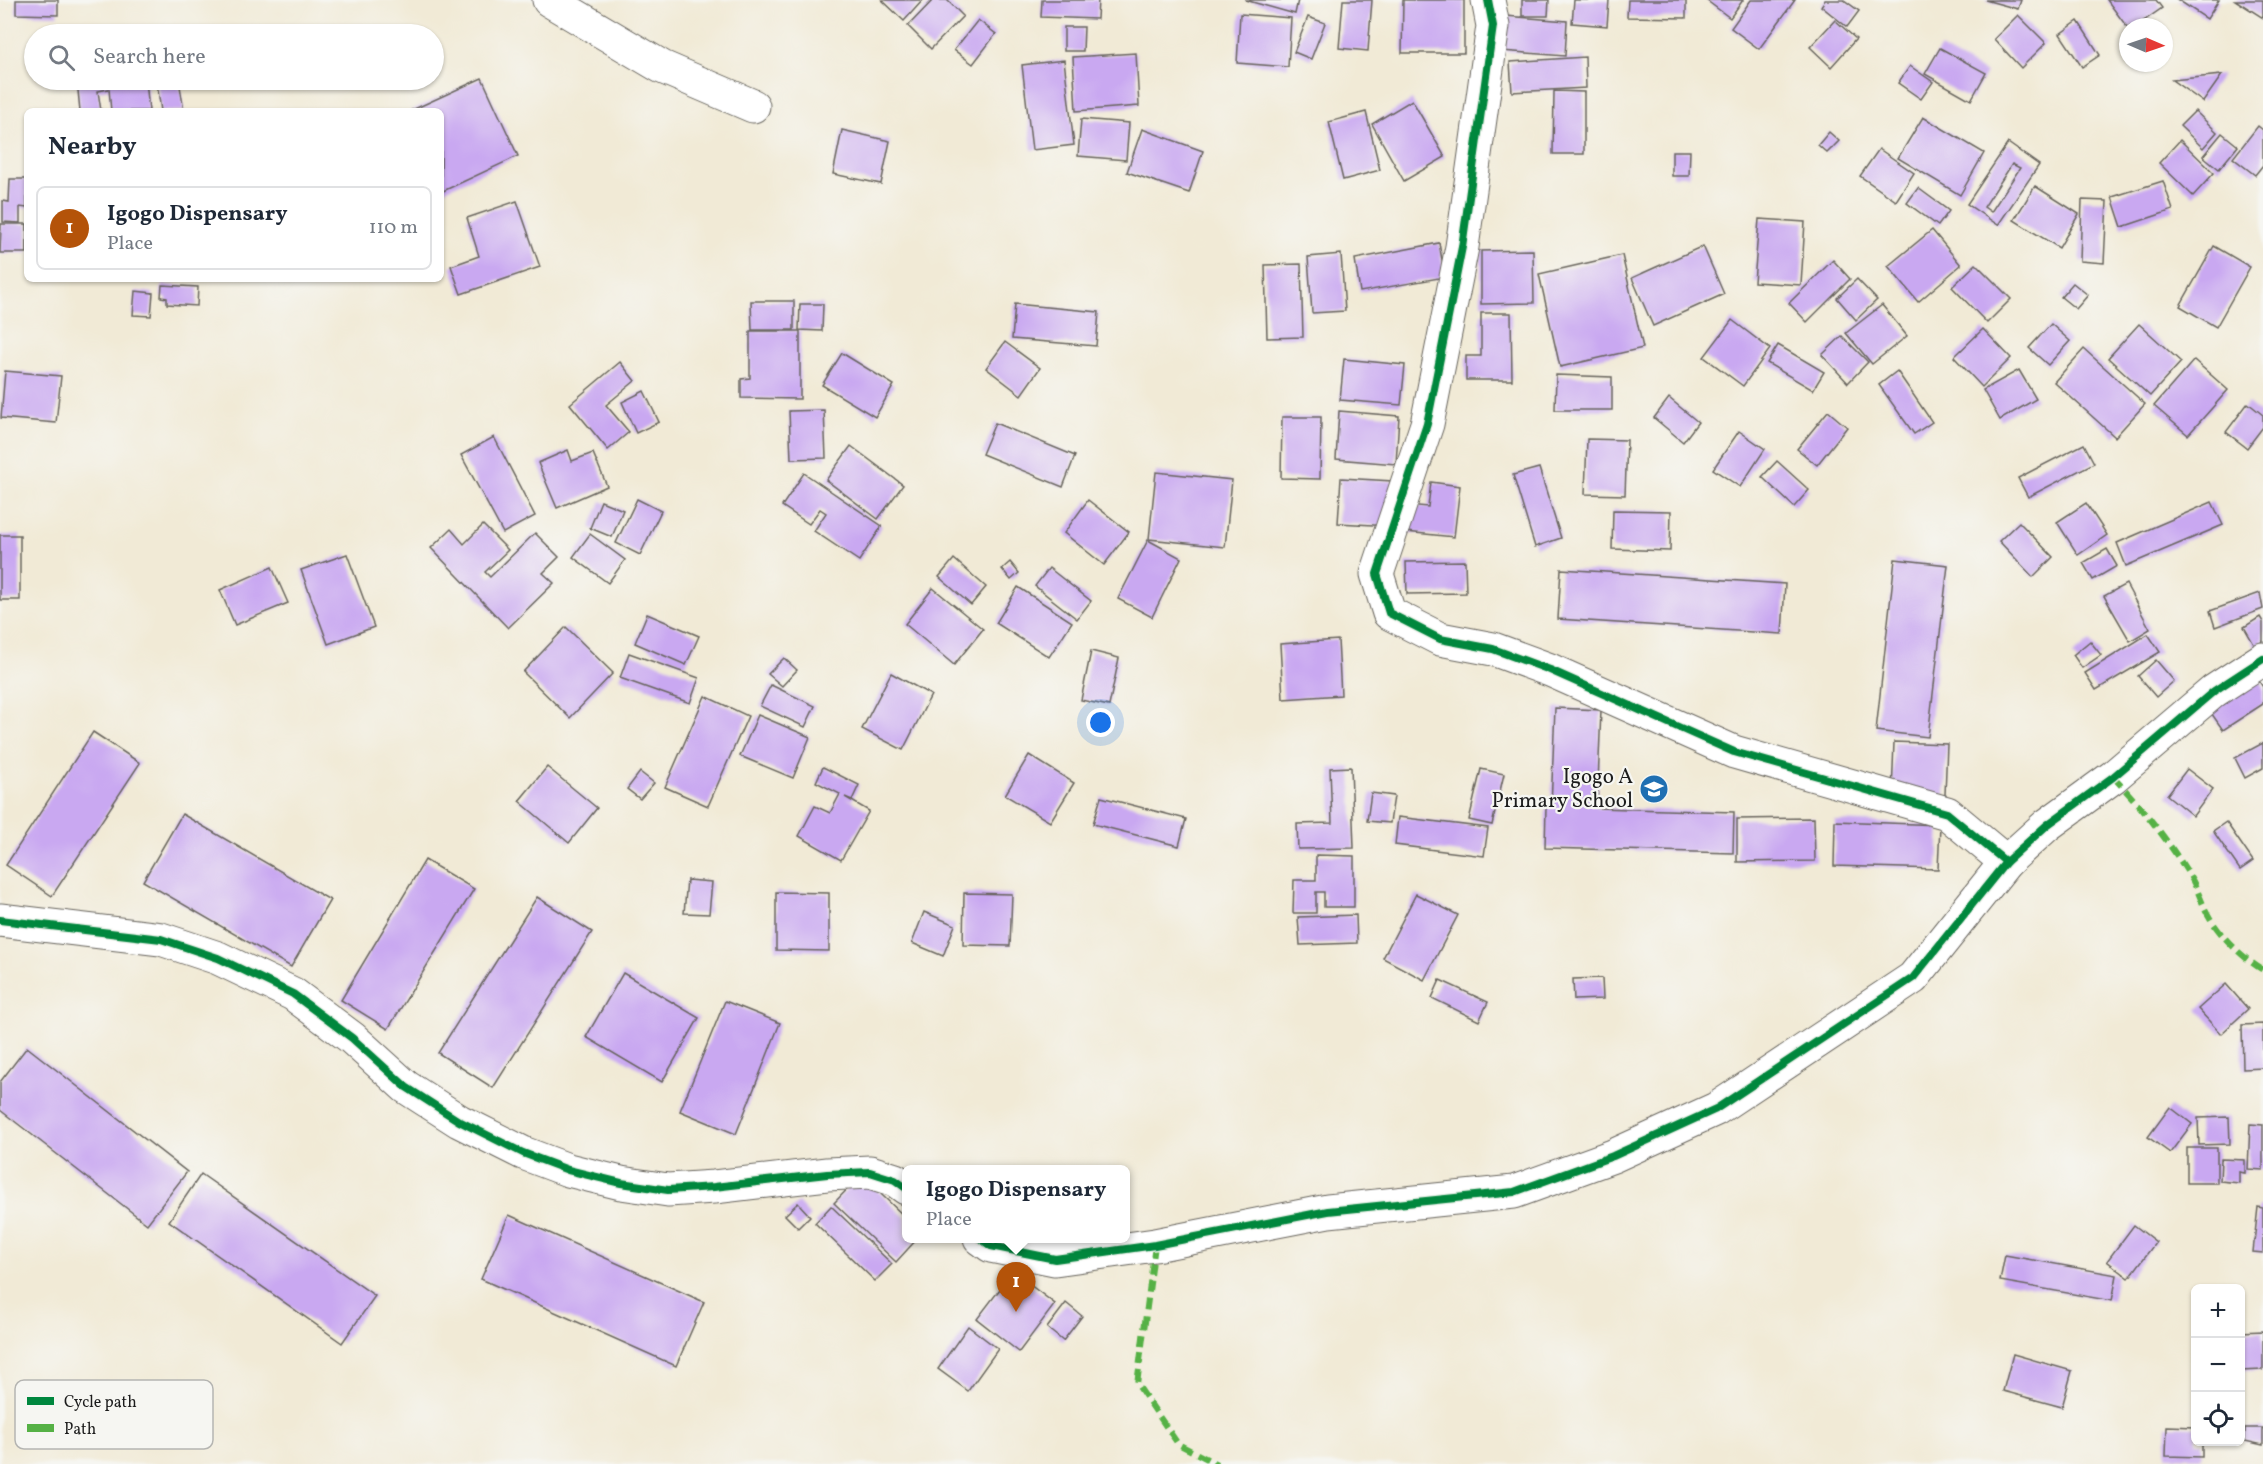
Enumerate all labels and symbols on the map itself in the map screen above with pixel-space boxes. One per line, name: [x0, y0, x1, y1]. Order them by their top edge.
north arrow: [2119, 18, 2173, 72]
your location: [1086, 708, 1115, 737]
place label: Igogo A Primary School: [1492, 763, 1633, 816]
school or university icon: Igogo A Primary School: [1638, 773, 1670, 805]
pin: 1: [996, 1262, 1036, 1312]
legend: [15, 1380, 213, 1449]
text: Cycle path: [64, 1392, 137, 1414]
text: Path: [64, 1419, 96, 1441]

